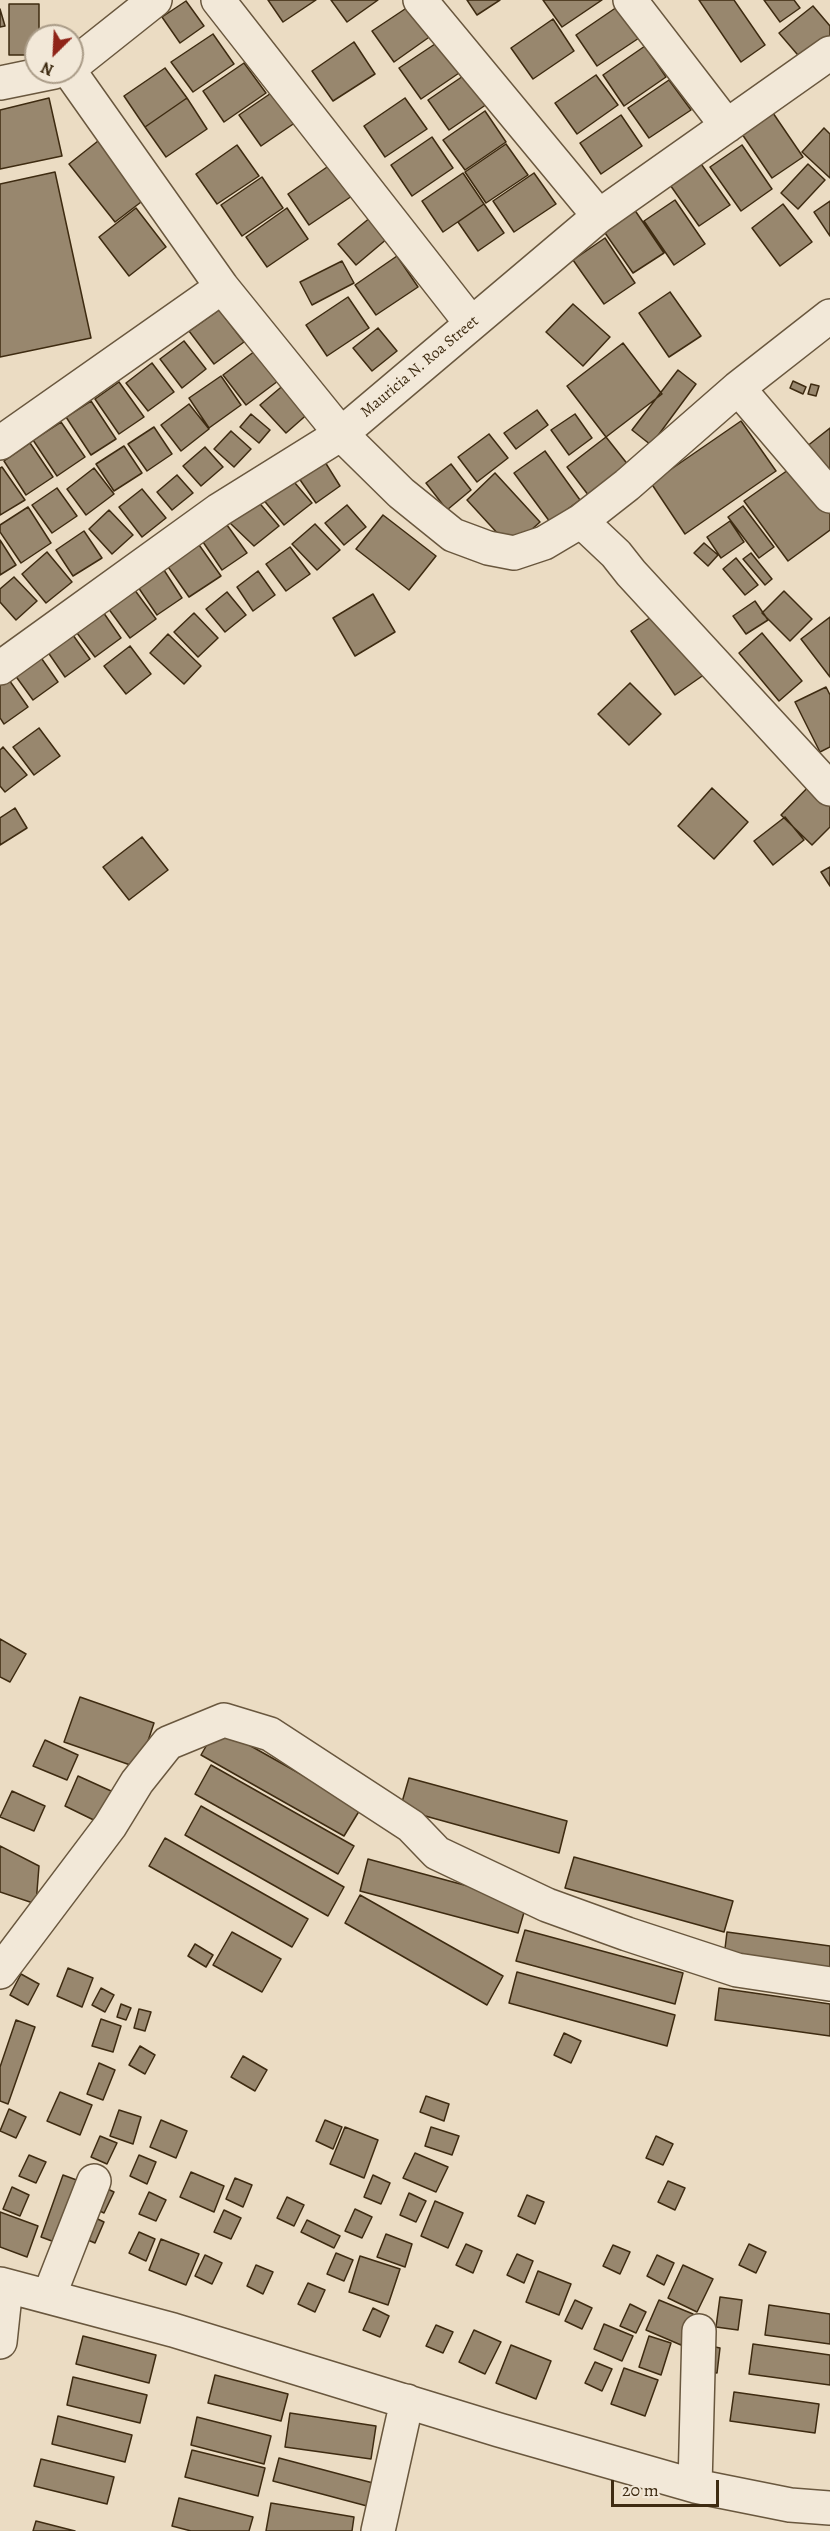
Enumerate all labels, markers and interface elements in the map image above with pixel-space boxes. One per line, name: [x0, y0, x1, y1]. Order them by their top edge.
north arrow: [24, 24, 84, 84]
text: N: [38, 56, 57, 81]
street label: Mauricia N. Roa Street: [357, 312, 483, 422]
scale bar: [614, 2468, 722, 2506]
text: 20 m: [622, 2478, 659, 2502]

